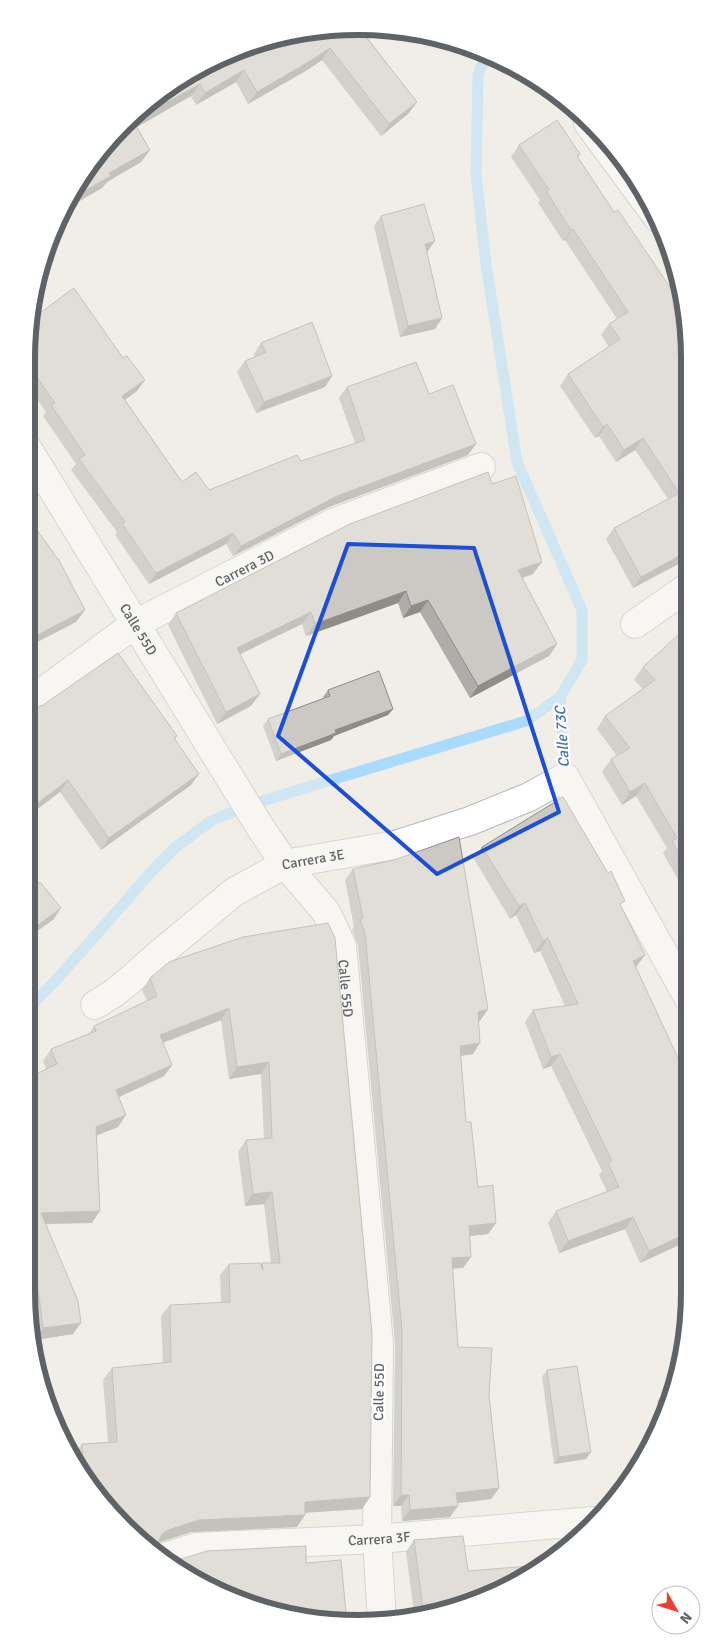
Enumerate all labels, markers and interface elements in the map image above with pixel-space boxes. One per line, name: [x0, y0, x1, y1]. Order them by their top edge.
street label: Carrera 3D: [212, 546, 277, 590]
street label: Calle 55D: [116, 600, 161, 658]
water label: Calle 73C: [551, 704, 573, 768]
street label: Carrera 3E: [280, 845, 346, 873]
street label: Calle 55D: [335, 959, 357, 1018]
street label: Calle 55D: [370, 1363, 388, 1421]
street label: Carrera 3F: [348, 1528, 411, 1549]
north arrow: [651, 1585, 701, 1635]
text: N: [676, 1609, 695, 1627]

